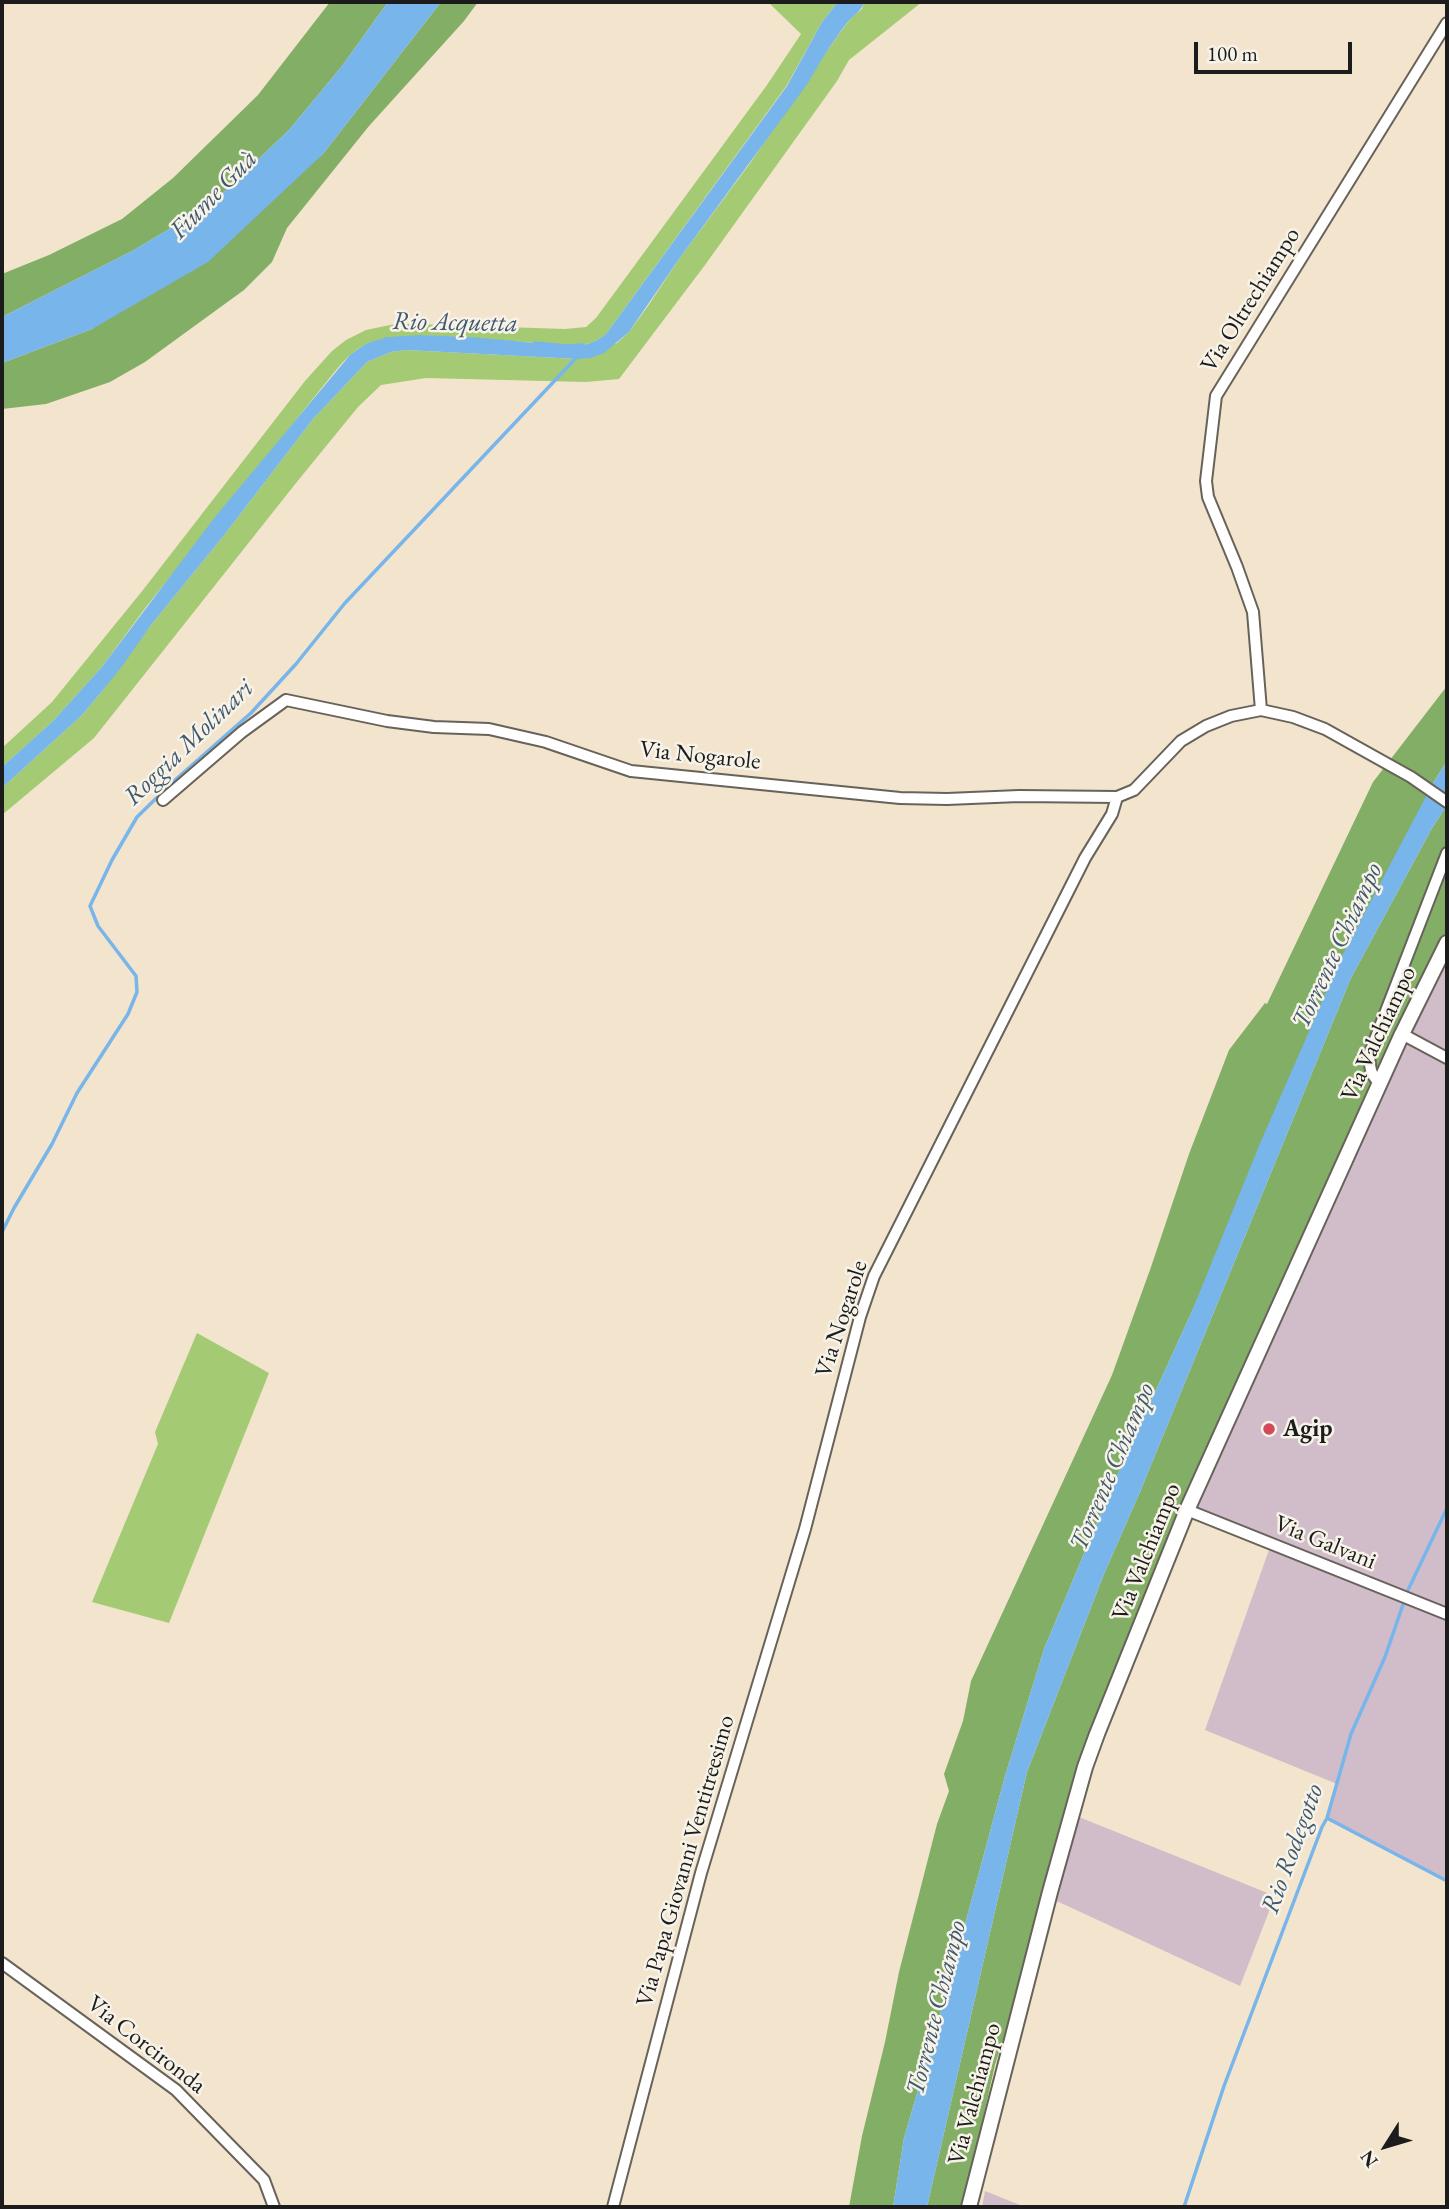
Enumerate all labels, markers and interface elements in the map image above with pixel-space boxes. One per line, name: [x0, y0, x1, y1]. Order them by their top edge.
scale bar: [1197, 28, 1354, 72]
text: 100 m: [1207, 40, 1258, 67]
water label: Fiume Guà: [164, 144, 264, 246]
street label: Via Oltrechiampo: [1195, 222, 1307, 378]
water label: Rio Acquetta: [392, 306, 518, 340]
water label: Roggia Molinari: [118, 673, 260, 813]
street label: Via Nogarole: [638, 735, 762, 777]
water label: Torrente Chiampo: [1286, 858, 1390, 1034]
street label: Via Valchiampo: [1335, 962, 1423, 1106]
street label: Via Nogarole: [810, 1257, 874, 1381]
water label: Torrente Chiampo: [1064, 1379, 1162, 1555]
place label: Agip: [1283, 1415, 1333, 1443]
marker: Agip: [1261, 1421, 1277, 1437]
street label: Via Valchiampo: [1106, 1479, 1188, 1625]
street label: Via Galvani: [1270, 1510, 1380, 1576]
street label: Via Papa Giovanni Ventitreesimo: [631, 1712, 741, 2010]
water label: Rio Rodegotto: [1255, 1780, 1331, 1918]
water label: Torrente Chiampo: [900, 1917, 974, 2099]
street label: Via Corcironda: [81, 1990, 211, 2100]
street label: Via Valchiampo: [942, 2020, 1008, 2168]
north arrow: [1351, 2111, 1421, 2181]
text: N: [1354, 2145, 1383, 2173]

